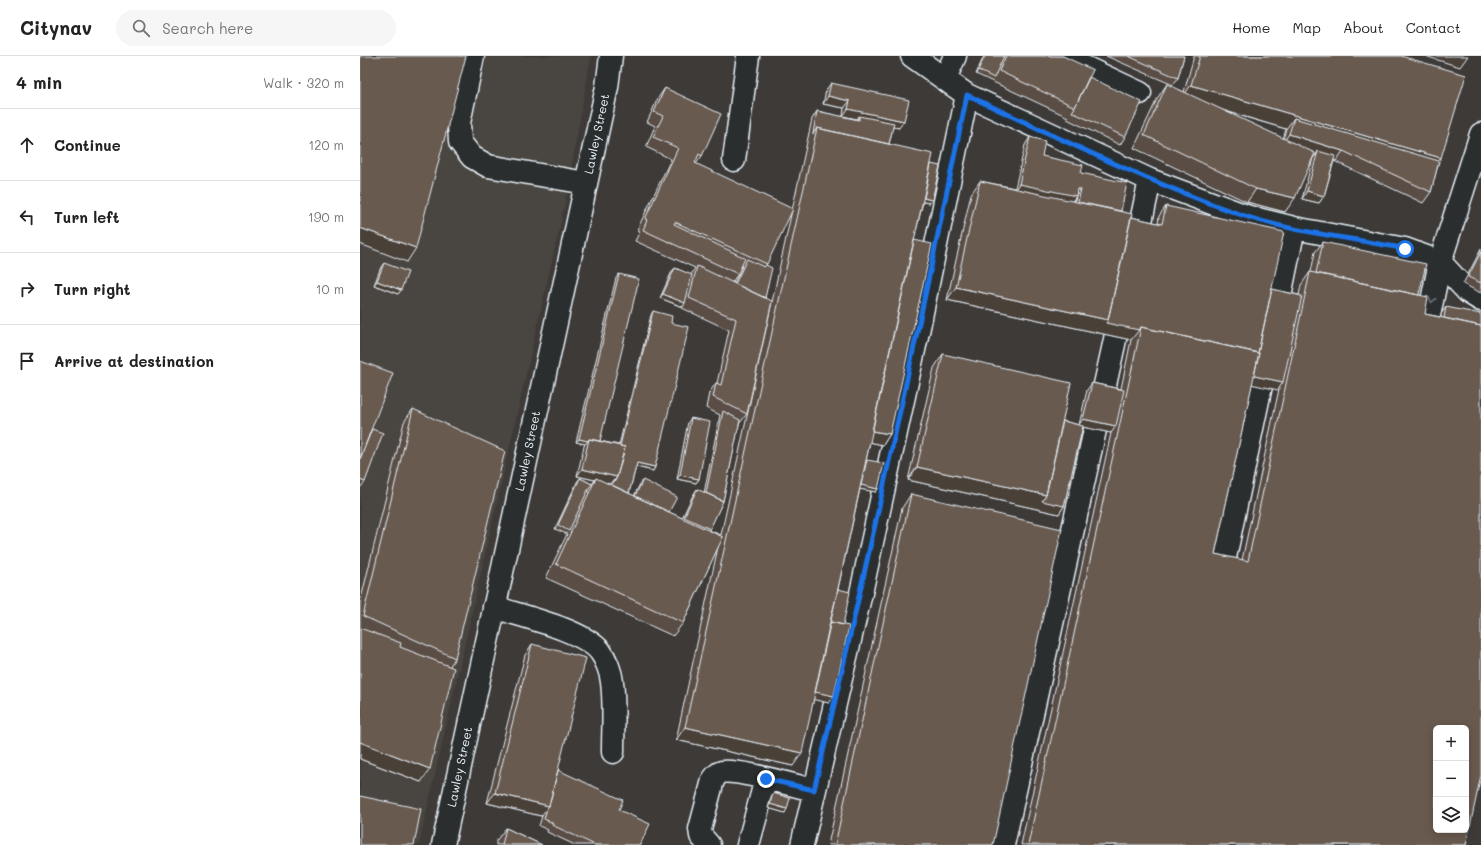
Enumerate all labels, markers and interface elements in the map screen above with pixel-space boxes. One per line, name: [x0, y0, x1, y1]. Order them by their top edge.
search box: [116, 10, 396, 46]
text: Citynav: [20, 15, 92, 40]
icon: search: [130, 17, 152, 39]
text: Search here: [162, 18, 253, 38]
text: Home: [1232, 18, 1270, 37]
text: Map: [1292, 18, 1321, 37]
text: About: [1343, 18, 1384, 37]
text: Contact: [1406, 18, 1461, 37]
text: 4 min: [16, 71, 62, 93]
text: Walk · 320 m: [263, 74, 344, 91]
street label: Lawley Street: [580, 92, 612, 175]
icon: ahead: [16, 134, 38, 156]
text: Continue: [54, 135, 121, 155]
text: 120 m: [308, 136, 344, 153]
icon: left: [16, 206, 38, 228]
text: Turn left: [54, 207, 119, 227]
text: 190 m: [308, 208, 344, 225]
route start: [1396, 240, 1414, 258]
icon: right: [16, 278, 38, 300]
text: Turn right: [54, 279, 131, 299]
text: 10 m: [316, 280, 344, 297]
one-way arrow: [1429, 297, 1437, 303]
icon: arrive: [16, 350, 38, 372]
text: Arrive at destination: [54, 351, 214, 371]
street label: Lawley Street: [511, 409, 543, 492]
street label: Lawley Street: [443, 725, 475, 808]
map controls: [1433, 725, 1469, 833]
button: +: [1433, 725, 1469, 761]
button: −: [1433, 761, 1469, 797]
route end: [757, 770, 775, 788]
button: layers: [1433, 797, 1469, 833]

